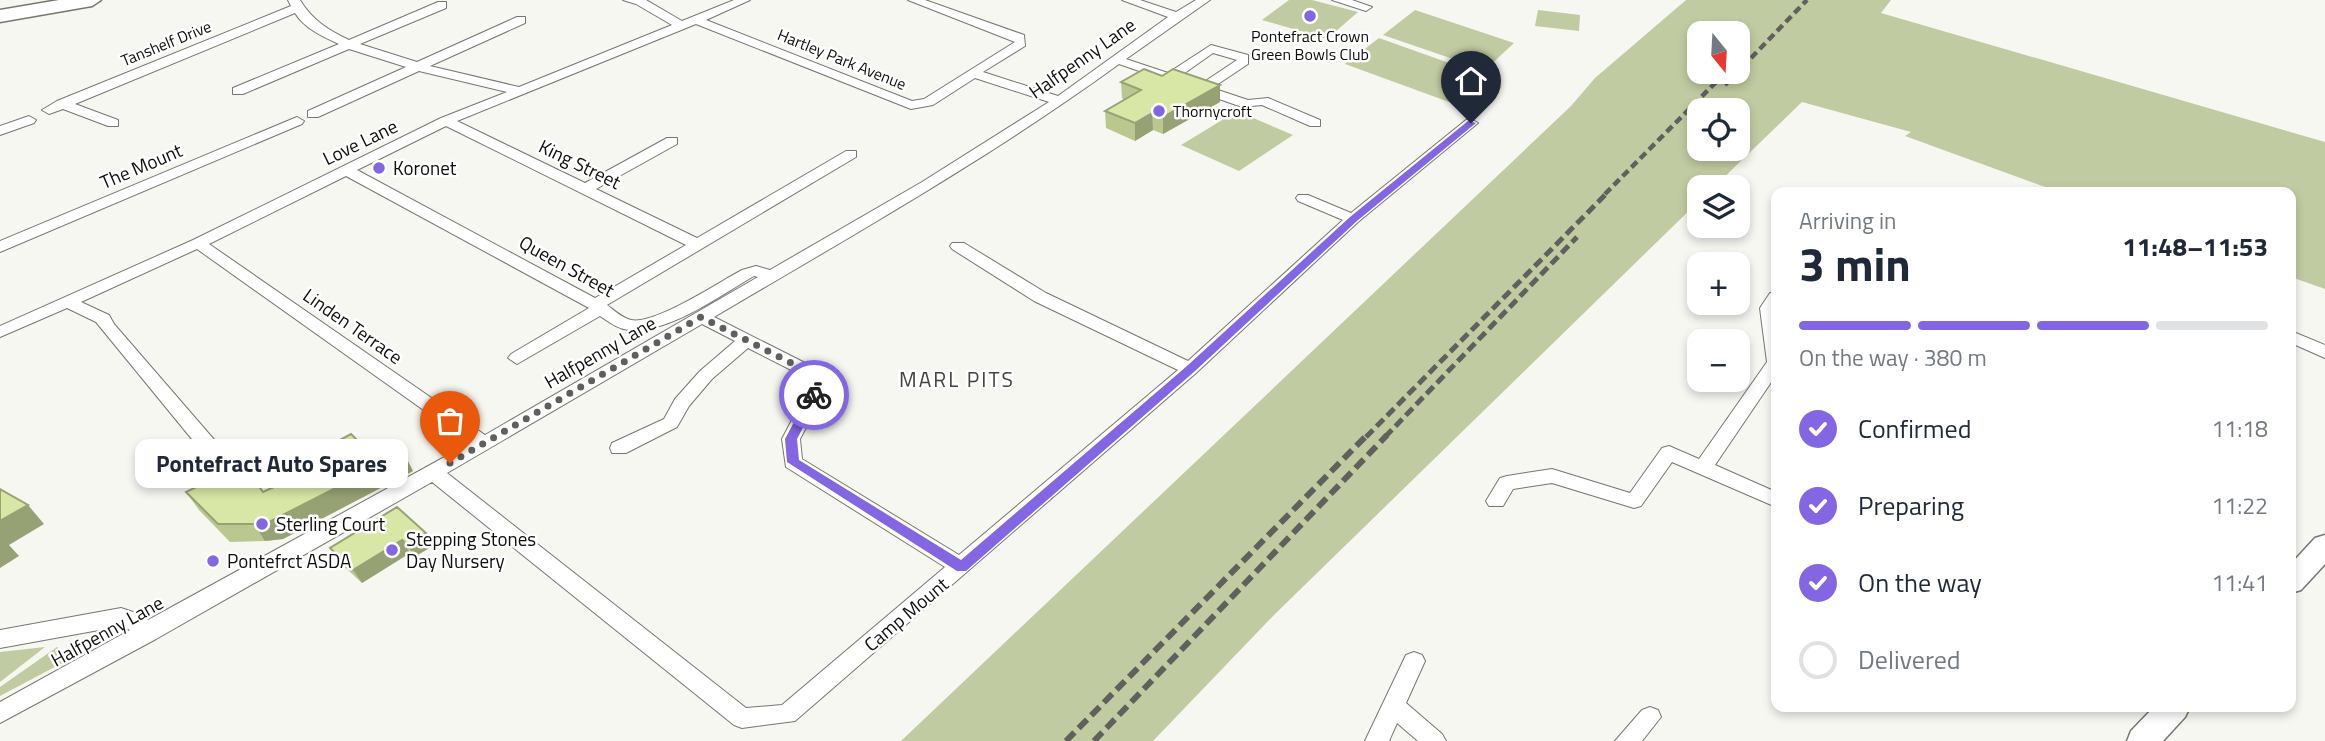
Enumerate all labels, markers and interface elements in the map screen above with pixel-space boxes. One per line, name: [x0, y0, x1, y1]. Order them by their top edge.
marker: Pontefract Crown Green Bowls Club: [1302, 8, 1318, 24]
street label: Halfpenny Lane: [1022, 10, 1141, 105]
street label: Tanshelf Drive: [117, 14, 215, 72]
north arrow: [1687, 21, 1750, 84]
map controls: [1687, 21, 1750, 392]
street label: Hartley Park Avenue: [774, 22, 910, 96]
place label: Pontefract Crown Green Bowls Club: [1251, 24, 1369, 66]
pin: [1441, 51, 1501, 123]
icon: home: [1452, 62, 1490, 100]
button: locate: [1687, 98, 1750, 161]
place label: Thornycroft: [1173, 99, 1252, 123]
marker: Thornycroft: [1151, 103, 1167, 119]
street label: Love Lane: [317, 111, 402, 172]
street label: King Street: [534, 131, 626, 196]
street label: The Mount: [95, 135, 187, 196]
place label: Koronet: [393, 153, 457, 182]
marker: Koronet: [371, 160, 387, 176]
button: layers: [1687, 175, 1750, 238]
text: Arriving in: [1799, 203, 1896, 238]
street label: Queen Street: [514, 227, 621, 304]
text: 11:48–11:53: [2122, 227, 2268, 266]
text: 3 min: [1799, 229, 1911, 299]
button: +: [1687, 252, 1750, 315]
street label: Linden Terrace: [298, 281, 409, 371]
street label: Halfpenny Lane: [539, 308, 661, 395]
button: −: [1687, 329, 1750, 392]
text: On the way · 380 m: [1799, 340, 1987, 375]
courier: [779, 360, 849, 430]
district label: MARL PITS: [899, 363, 1015, 395]
icon: bike: [795, 376, 833, 414]
pin: [420, 391, 480, 463]
icon: bag: [431, 402, 469, 440]
text: Confirmed: [1858, 409, 1972, 448]
icon: check: [1799, 410, 1837, 448]
text: 11:18: [2211, 411, 2268, 446]
callout: Pontefract Auto Spares: [135, 438, 408, 488]
text: Pontefract Auto Spares: [156, 446, 387, 481]
text: Preparing: [1858, 486, 1964, 525]
icon: check: [1799, 487, 1837, 525]
text: 11:22: [2211, 488, 2268, 523]
place label: Sterling Court: [276, 509, 386, 538]
marker: Sterling Court: [254, 516, 270, 532]
place label: Stepping Stones Day Nursery: [406, 524, 536, 575]
marker: Stepping Stones Day Nursery: [384, 542, 400, 558]
place label: Pontefrct ASDA: [227, 546, 351, 575]
marker: Pontefrct ASDA: [205, 553, 221, 569]
text: On the way: [1858, 563, 1982, 602]
icon: check: [1799, 564, 1837, 602]
text: 11:41: [2211, 565, 2268, 600]
street label: Camp Mount: [857, 569, 955, 658]
street label: Halfpenny Lane: [45, 588, 168, 673]
text: Delivered: [1858, 640, 1961, 679]

